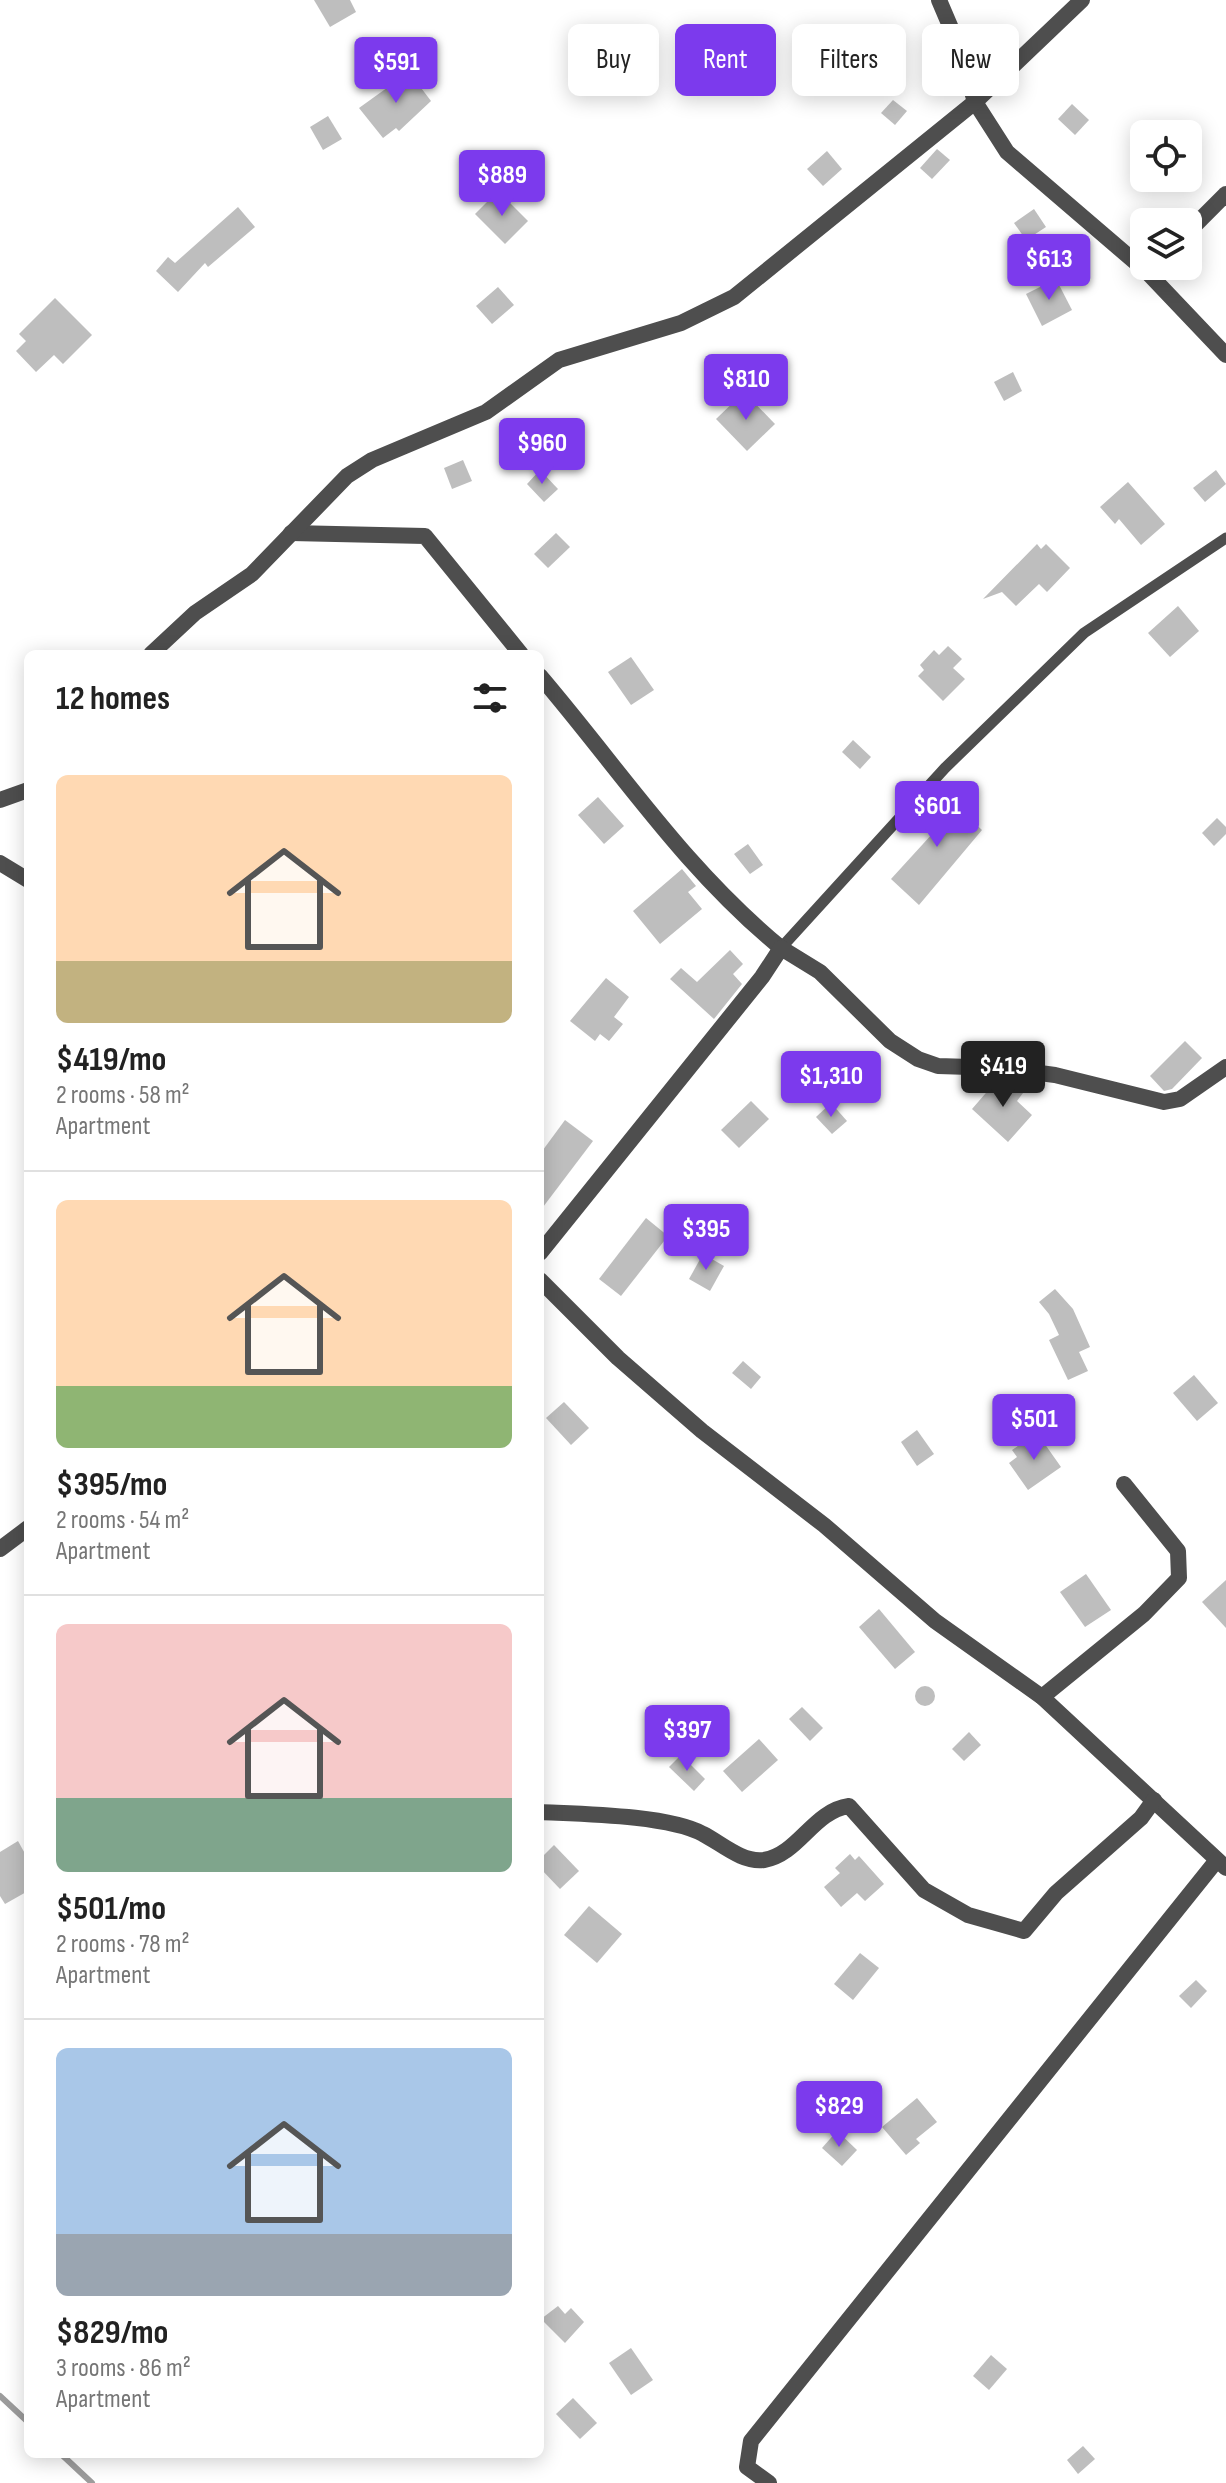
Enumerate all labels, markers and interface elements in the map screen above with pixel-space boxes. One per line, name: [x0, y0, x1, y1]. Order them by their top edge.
chip: Buy: [568, 24, 659, 96]
chip: Rent: [675, 24, 776, 96]
chip: Filters: [792, 24, 906, 96]
chip: New: [922, 24, 1019, 96]
pin: $591: [349, 37, 443, 105]
text: $591: [372, 47, 420, 78]
map controls: [1130, 120, 1202, 280]
button: locate: [1130, 120, 1202, 192]
pin: $889: [455, 150, 549, 218]
text: $889: [477, 160, 527, 191]
button: layers: [1130, 208, 1202, 280]
pin: $613: [1002, 234, 1096, 302]
text: $613: [1025, 244, 1073, 275]
pin: $810: [699, 354, 793, 422]
text: $810: [722, 364, 770, 395]
pin: $960: [495, 418, 589, 486]
text: $960: [517, 428, 567, 459]
icon: filters: [468, 676, 512, 720]
text: 12 homes: [56, 678, 170, 719]
pin: $601: [890, 781, 984, 849]
text: $601: [913, 791, 961, 822]
icon: home: [212, 827, 356, 971]
text: $419/mo: [56, 1039, 166, 1080]
pin: $419: [956, 1041, 1050, 1109]
pin: $1,310: [766, 1051, 896, 1119]
text: $419: [979, 1051, 1027, 1082]
text: $1,310: [799, 1061, 863, 1092]
text: 2 rooms · 58 m²: [56, 1080, 190, 1111]
text: Apartment: [56, 1111, 150, 1142]
pin: $395: [659, 1204, 753, 1272]
text: $395: [682, 1214, 730, 1245]
icon: home: [212, 1252, 356, 1396]
pin: $501: [987, 1394, 1081, 1462]
text: $501: [1010, 1404, 1058, 1435]
text: $395/mo: [56, 1464, 167, 1505]
text: 2 rooms · 54 m²: [56, 1505, 189, 1536]
text: Apartment: [56, 1536, 150, 1567]
icon: home: [212, 1676, 356, 1820]
pin: $397: [640, 1705, 734, 1773]
text: $397: [663, 1715, 711, 1746]
text: $501/mo: [56, 1888, 166, 1929]
text: 2 rooms · 78 m²: [56, 1929, 190, 1960]
text: Apartment: [56, 1960, 150, 1991]
pin: $829: [792, 2081, 886, 2149]
text: $829: [814, 2091, 864, 2122]
icon: home: [212, 2100, 356, 2244]
text: $829/mo: [56, 2312, 168, 2353]
text: 3 rooms · 86 m²: [56, 2353, 191, 2384]
text: Apartment: [56, 2384, 150, 2415]

